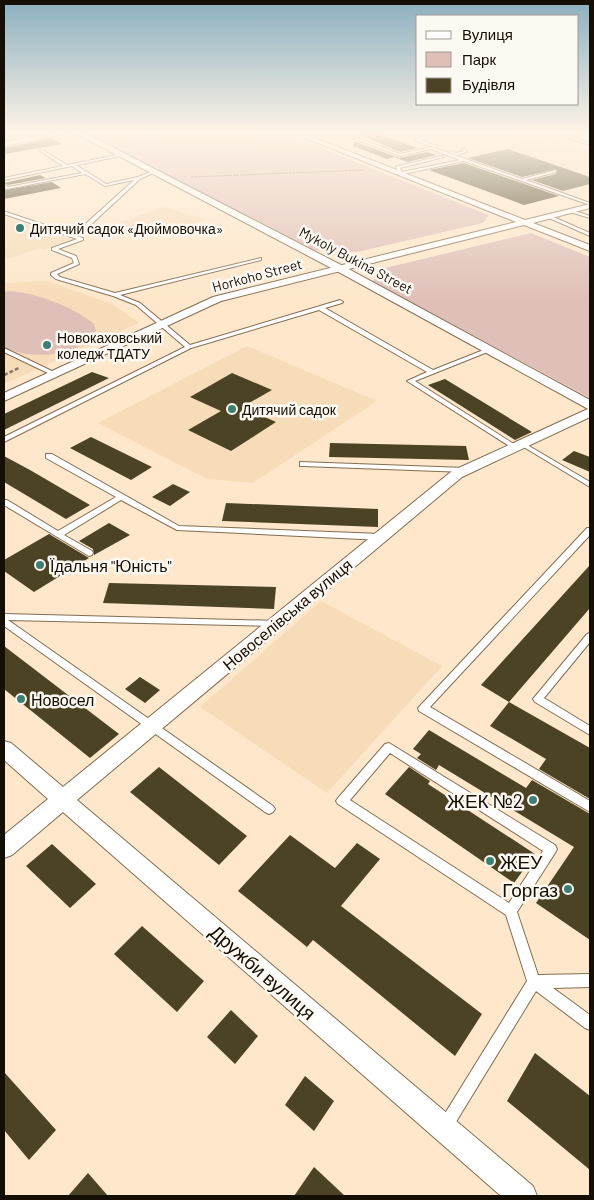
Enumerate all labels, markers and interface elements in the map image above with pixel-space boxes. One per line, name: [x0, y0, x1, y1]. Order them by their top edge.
legend: [416, 15, 579, 105]
text: Вулиця: [462, 25, 513, 43]
text: Парк: [462, 50, 496, 68]
text: Будівля: [462, 75, 515, 93]
place label: Дитячий садок «Дюймовочка»: [30, 220, 223, 237]
marker: Дитячий садок «Дюймовочка»: [14, 222, 26, 234]
street label: Mykoly Bukina Street: [297, 223, 415, 297]
street label: Horkoho Street: [210, 255, 304, 295]
place label: Новокаховський коледж ТДАТУ: [57, 329, 162, 362]
marker: Новокаховський коледж ТДАТУ: [41, 339, 53, 351]
place label: Дитячий садок: [242, 401, 337, 418]
marker: Дитячий садок: [226, 403, 238, 415]
street label: Новоселівська вулиця: [218, 554, 356, 674]
place label: Їдальня "Юність": [50, 556, 172, 575]
marker: Їдальня "Юність": [34, 559, 46, 571]
place label: Новосел: [31, 690, 94, 709]
marker: Новосел: [15, 693, 27, 705]
place label: ЖЕК №2: [447, 789, 523, 812]
marker: ЖЕК №2: [527, 794, 539, 806]
place label: ЖЕУ: [500, 850, 543, 873]
marker: ЖЕУ: [484, 855, 496, 867]
place label: Горгаз: [502, 878, 558, 901]
marker: Горгаз: [562, 883, 574, 895]
street label: Дружби вулиця: [205, 920, 321, 1024]

